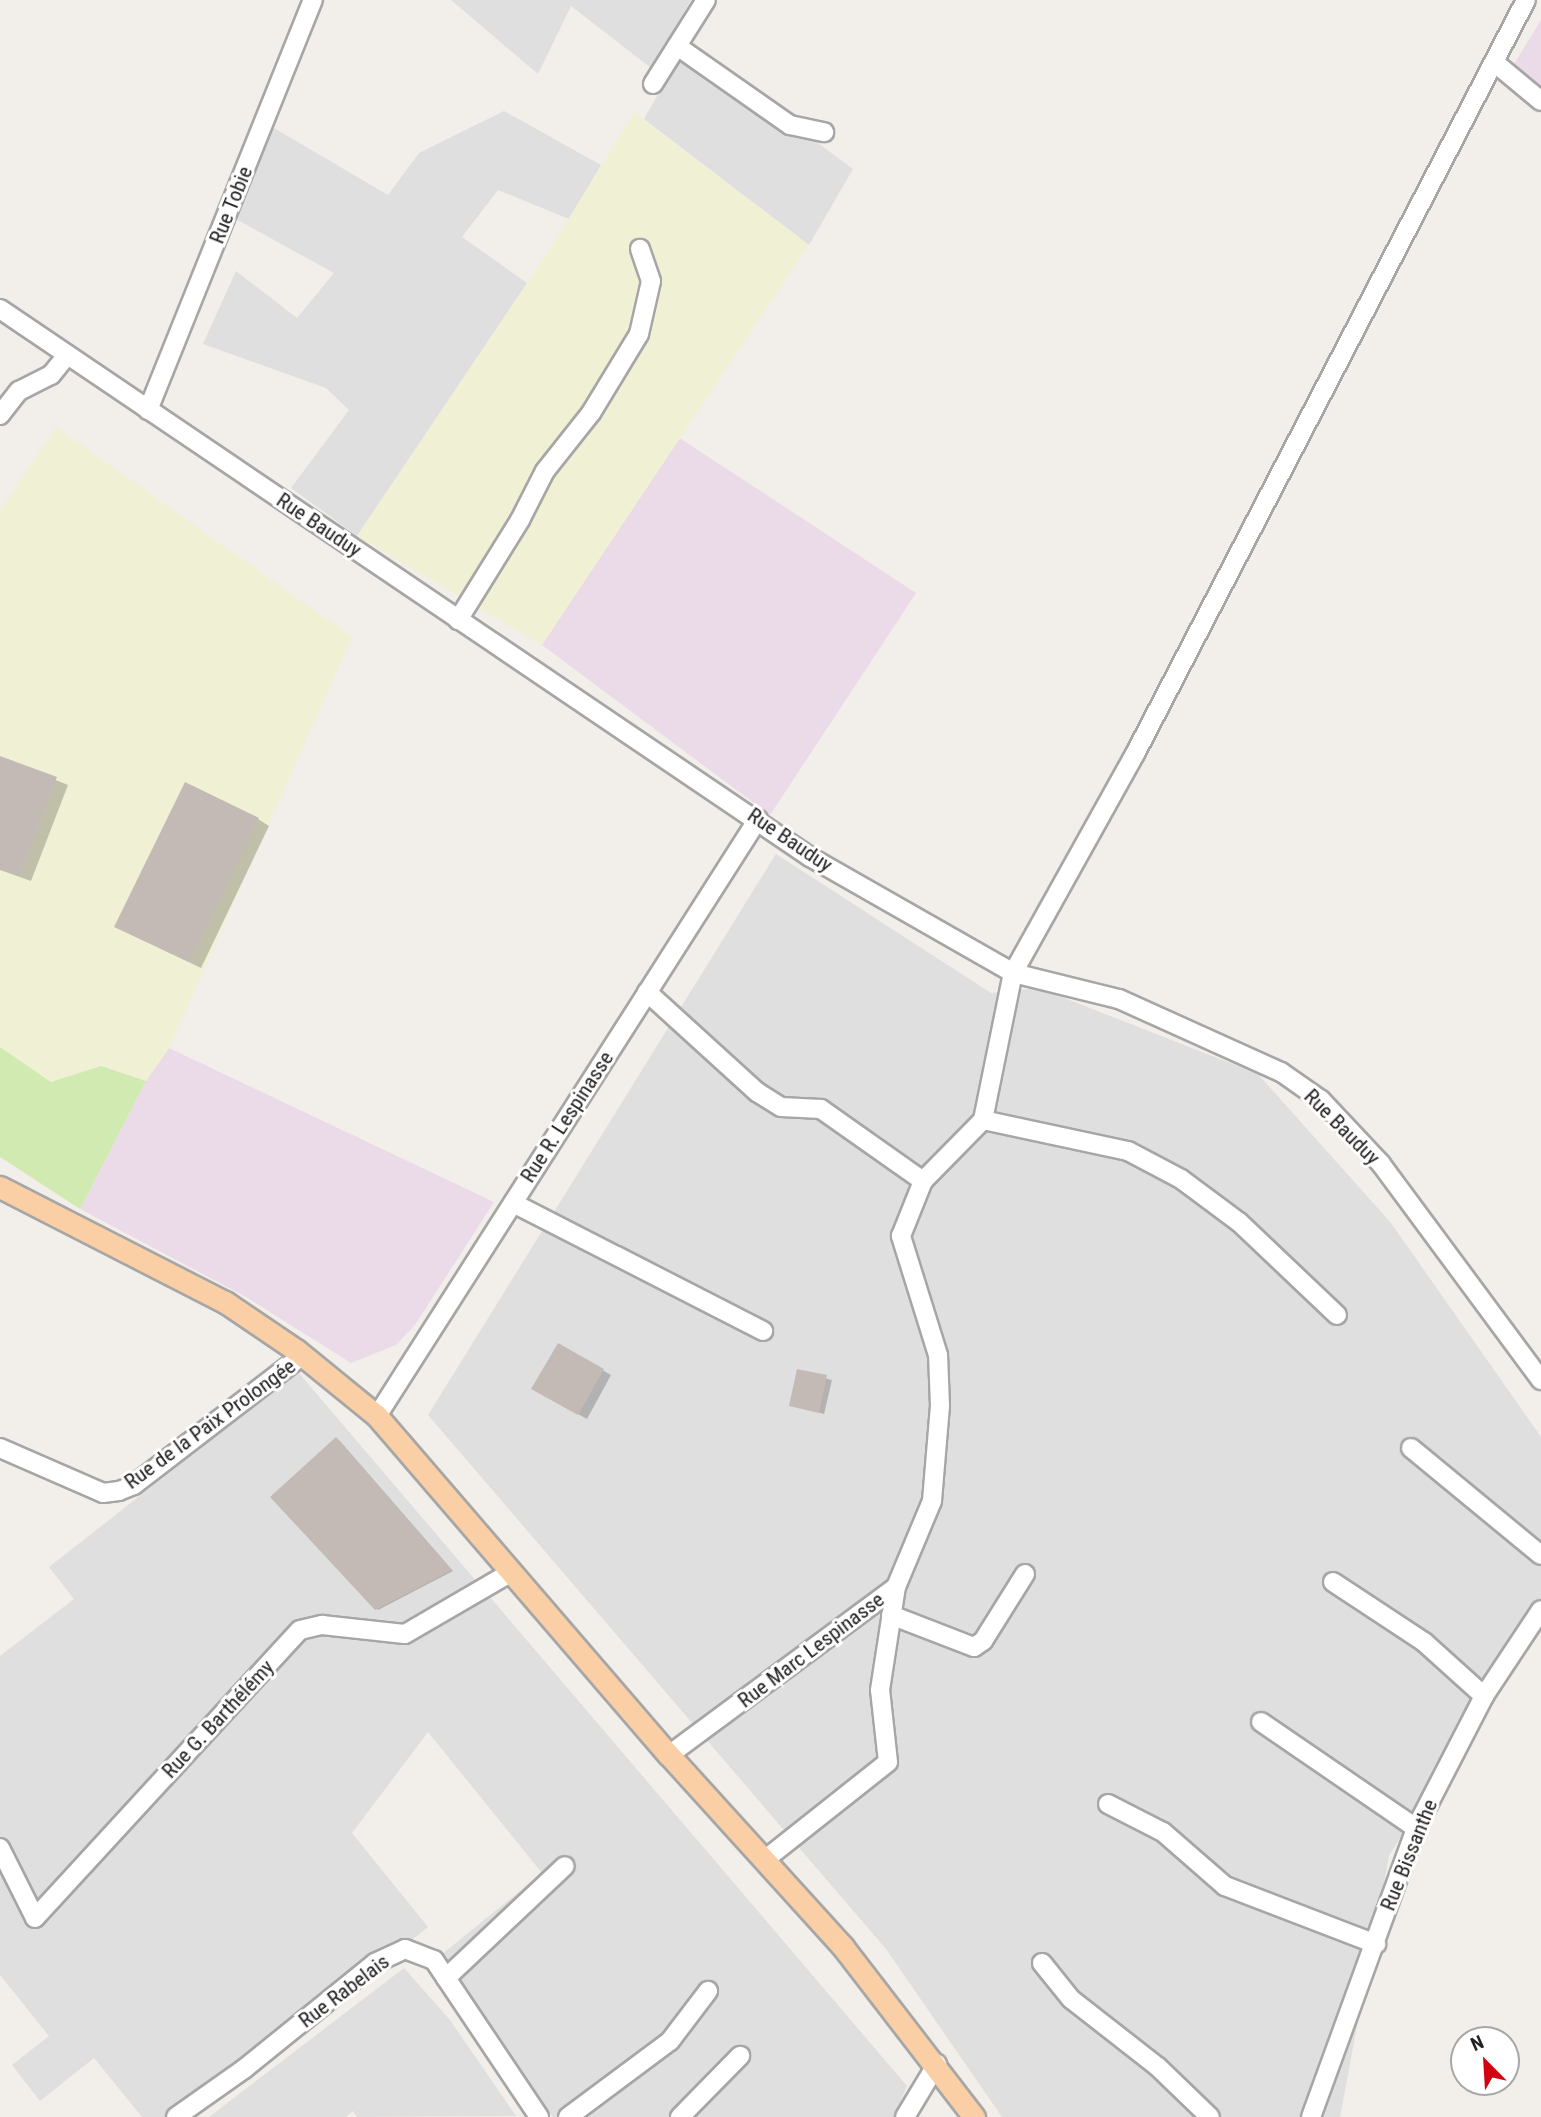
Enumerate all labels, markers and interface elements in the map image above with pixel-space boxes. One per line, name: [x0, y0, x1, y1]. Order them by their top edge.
street label: Rue Tobie: [204, 163, 258, 247]
street label: Rue Bauduy: [272, 487, 366, 563]
street label: Rue Bauduy: [743, 802, 837, 878]
street label: Rue R. Lespinasse: [515, 1047, 619, 1187]
street label: Rue Bauduy: [1299, 1084, 1385, 1170]
street label: Rue de la Paix Prolongée: [120, 1354, 300, 1494]
street label: Rue Marc Lespinasse: [733, 1587, 889, 1713]
street label: Rue G. Barthélémy: [157, 1655, 279, 1783]
street label: Rue Bissanthe: [1375, 1796, 1443, 1914]
street label: Rue Rabelais: [294, 1949, 394, 2033]
north arrow: [1450, 2026, 1520, 2096]
text: N: [1467, 2030, 1487, 2056]

